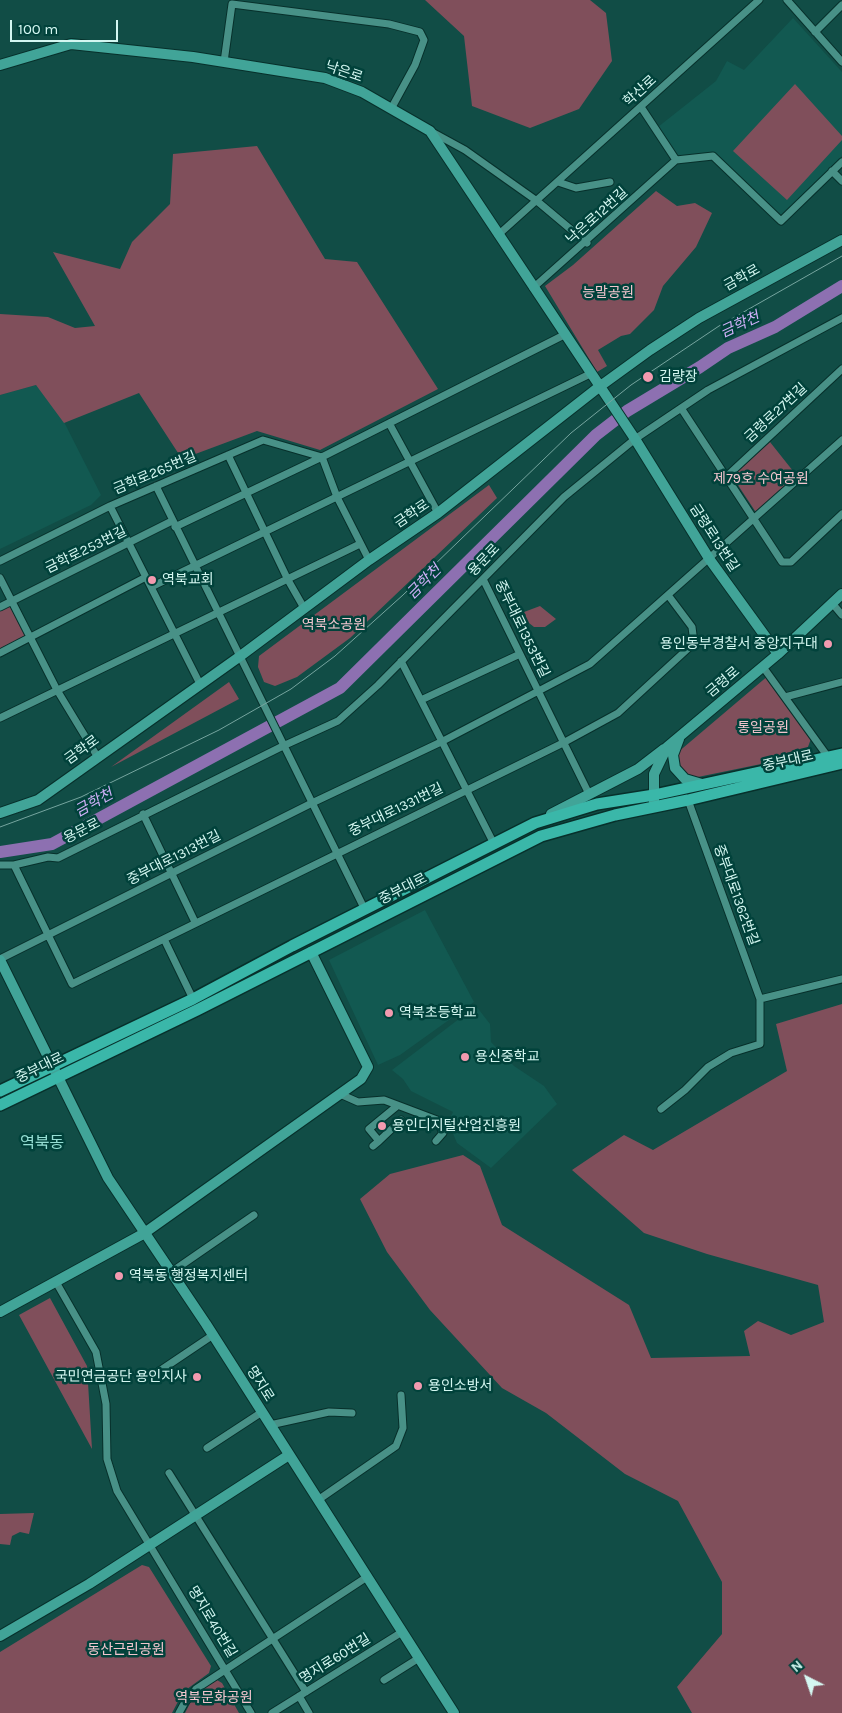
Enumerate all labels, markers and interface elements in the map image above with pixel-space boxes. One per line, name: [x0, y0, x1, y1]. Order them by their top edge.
scale bar: [12, 10, 120, 42]
text: 100 m: [18, 20, 58, 38]
street label: 낙은로: [323, 58, 365, 86]
street label: 학산로: [620, 72, 660, 110]
street label: 낙은로12번길: [563, 184, 631, 248]
street label: 금학로: [721, 261, 763, 295]
park label: 능말공원: [582, 285, 634, 301]
water label: 금학천: [717, 308, 763, 342]
place label: 김량장: [659, 369, 698, 385]
marker: 김량장: [641, 370, 655, 384]
street label: 금령로27번길: [741, 380, 811, 446]
street label: 금학로265번길: [111, 448, 199, 498]
park label: 제79호 수여공원: [713, 471, 809, 487]
street label: 금학로: [391, 496, 433, 532]
street label: 금령로13번길: [686, 501, 742, 575]
street label: 금학로253번길: [42, 523, 130, 577]
street label: 용문로: [465, 540, 503, 580]
water label: 금학천: [403, 561, 445, 603]
place label: 역북교회: [162, 572, 214, 588]
marker: 역북교회: [146, 574, 158, 586]
street label: 중부대로1353번길: [491, 578, 553, 680]
park label: 역북소공원: [302, 617, 366, 633]
place label: 용인동부경찰서 중앙지구대: [660, 636, 818, 652]
marker: 용인동부경찰서 중앙지구대: [822, 638, 834, 650]
street label: 금령로: [703, 663, 743, 701]
park label: 통일공원: [737, 720, 789, 736]
street label: 금학로: [61, 732, 103, 768]
street label: 중부대로: [761, 747, 815, 775]
street label: 중부대로1331번길: [346, 780, 446, 840]
water label: 금학천: [72, 785, 116, 821]
street label: 용문로: [61, 815, 103, 847]
street label: 중부대로1313번길: [124, 827, 224, 889]
street label: 중부대로1362번길: [710, 842, 762, 948]
street label: 중부대로: [376, 870, 430, 908]
place label: 역북초등학교: [399, 1005, 476, 1021]
marker: 역북초등학교: [383, 1007, 395, 1019]
street label: 중부대로: [13, 1049, 67, 1087]
place label: 용신중학교: [475, 1049, 539, 1065]
marker: 용신중학교: [459, 1051, 471, 1063]
place label: 용인디지털산업진흥원: [392, 1118, 521, 1134]
marker: 용인디지털산업진흥원: [376, 1120, 388, 1132]
district label: 역북동: [20, 1133, 64, 1153]
place label: 역북동 행정복지센터: [129, 1268, 248, 1284]
marker: 역북동 행정복지센터: [113, 1270, 125, 1282]
street label: 명지로: [243, 1363, 277, 1405]
place label: 국민연금공단 용인지사: [55, 1369, 187, 1385]
marker: 국민연금공단 용인지사: [191, 1371, 203, 1383]
place label: 용인소방서: [428, 1378, 492, 1394]
marker: 용인소방서: [412, 1380, 424, 1392]
street label: 명지로40번길: [184, 1583, 240, 1661]
street label: 명지로60번길: [296, 1630, 374, 1688]
park label: 동산근린공원: [87, 1642, 165, 1658]
north arrow: [782, 1653, 832, 1703]
text: N: [787, 1657, 806, 1676]
park label: 역북문화공원: [175, 1690, 253, 1706]

